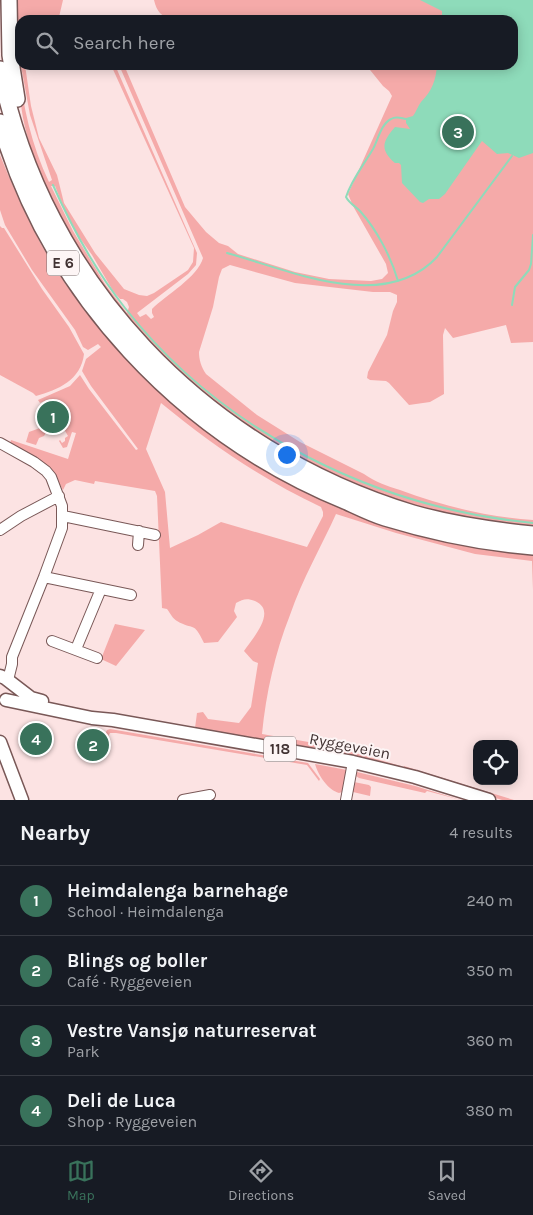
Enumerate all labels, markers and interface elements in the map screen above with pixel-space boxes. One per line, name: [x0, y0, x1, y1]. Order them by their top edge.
search box: [15, 15, 518, 70]
icon: search: [33, 29, 61, 57]
text: Search here: [73, 32, 175, 54]
pin: 3: [442, 113, 474, 151]
road number: E 6: [47, 250, 79, 276]
pin: 1: [37, 398, 69, 436]
your location: [274, 442, 300, 468]
pin: 4: [20, 720, 52, 758]
pin: 2: [77, 726, 109, 764]
street label: Ryggeveien: [308, 729, 392, 763]
road number: 118: [264, 736, 296, 762]
map controls: [473, 740, 518, 785]
button: locate: [473, 740, 518, 785]
text: Nearby: [20, 821, 90, 845]
text: 4 results: [449, 823, 513, 842]
text: Heimdalenga barnehage: [67, 880, 288, 902]
text: 1: [33, 891, 39, 910]
text: 240 m: [467, 891, 513, 910]
text: School · Heimdalenga: [67, 902, 224, 921]
text: Blings og boller: [67, 950, 207, 972]
text: 2: [31, 961, 41, 980]
text: 350 m: [466, 961, 513, 980]
text: Café · Ryggeveien: [67, 972, 192, 991]
text: Vestre Vansjø naturreservat: [67, 1020, 317, 1042]
text: 3: [31, 1031, 41, 1050]
text: 360 m: [466, 1031, 513, 1050]
text: Park: [67, 1042, 99, 1061]
text: Deli de Luca: [67, 1090, 176, 1112]
text: 4: [31, 1101, 41, 1120]
text: 380 m: [465, 1101, 513, 1120]
text: Shop · Ryggeveien: [67, 1112, 197, 1131]
tab: Map: [67, 1157, 95, 1204]
tab: Directions: [228, 1157, 294, 1204]
tab: Saved: [428, 1157, 466, 1204]

